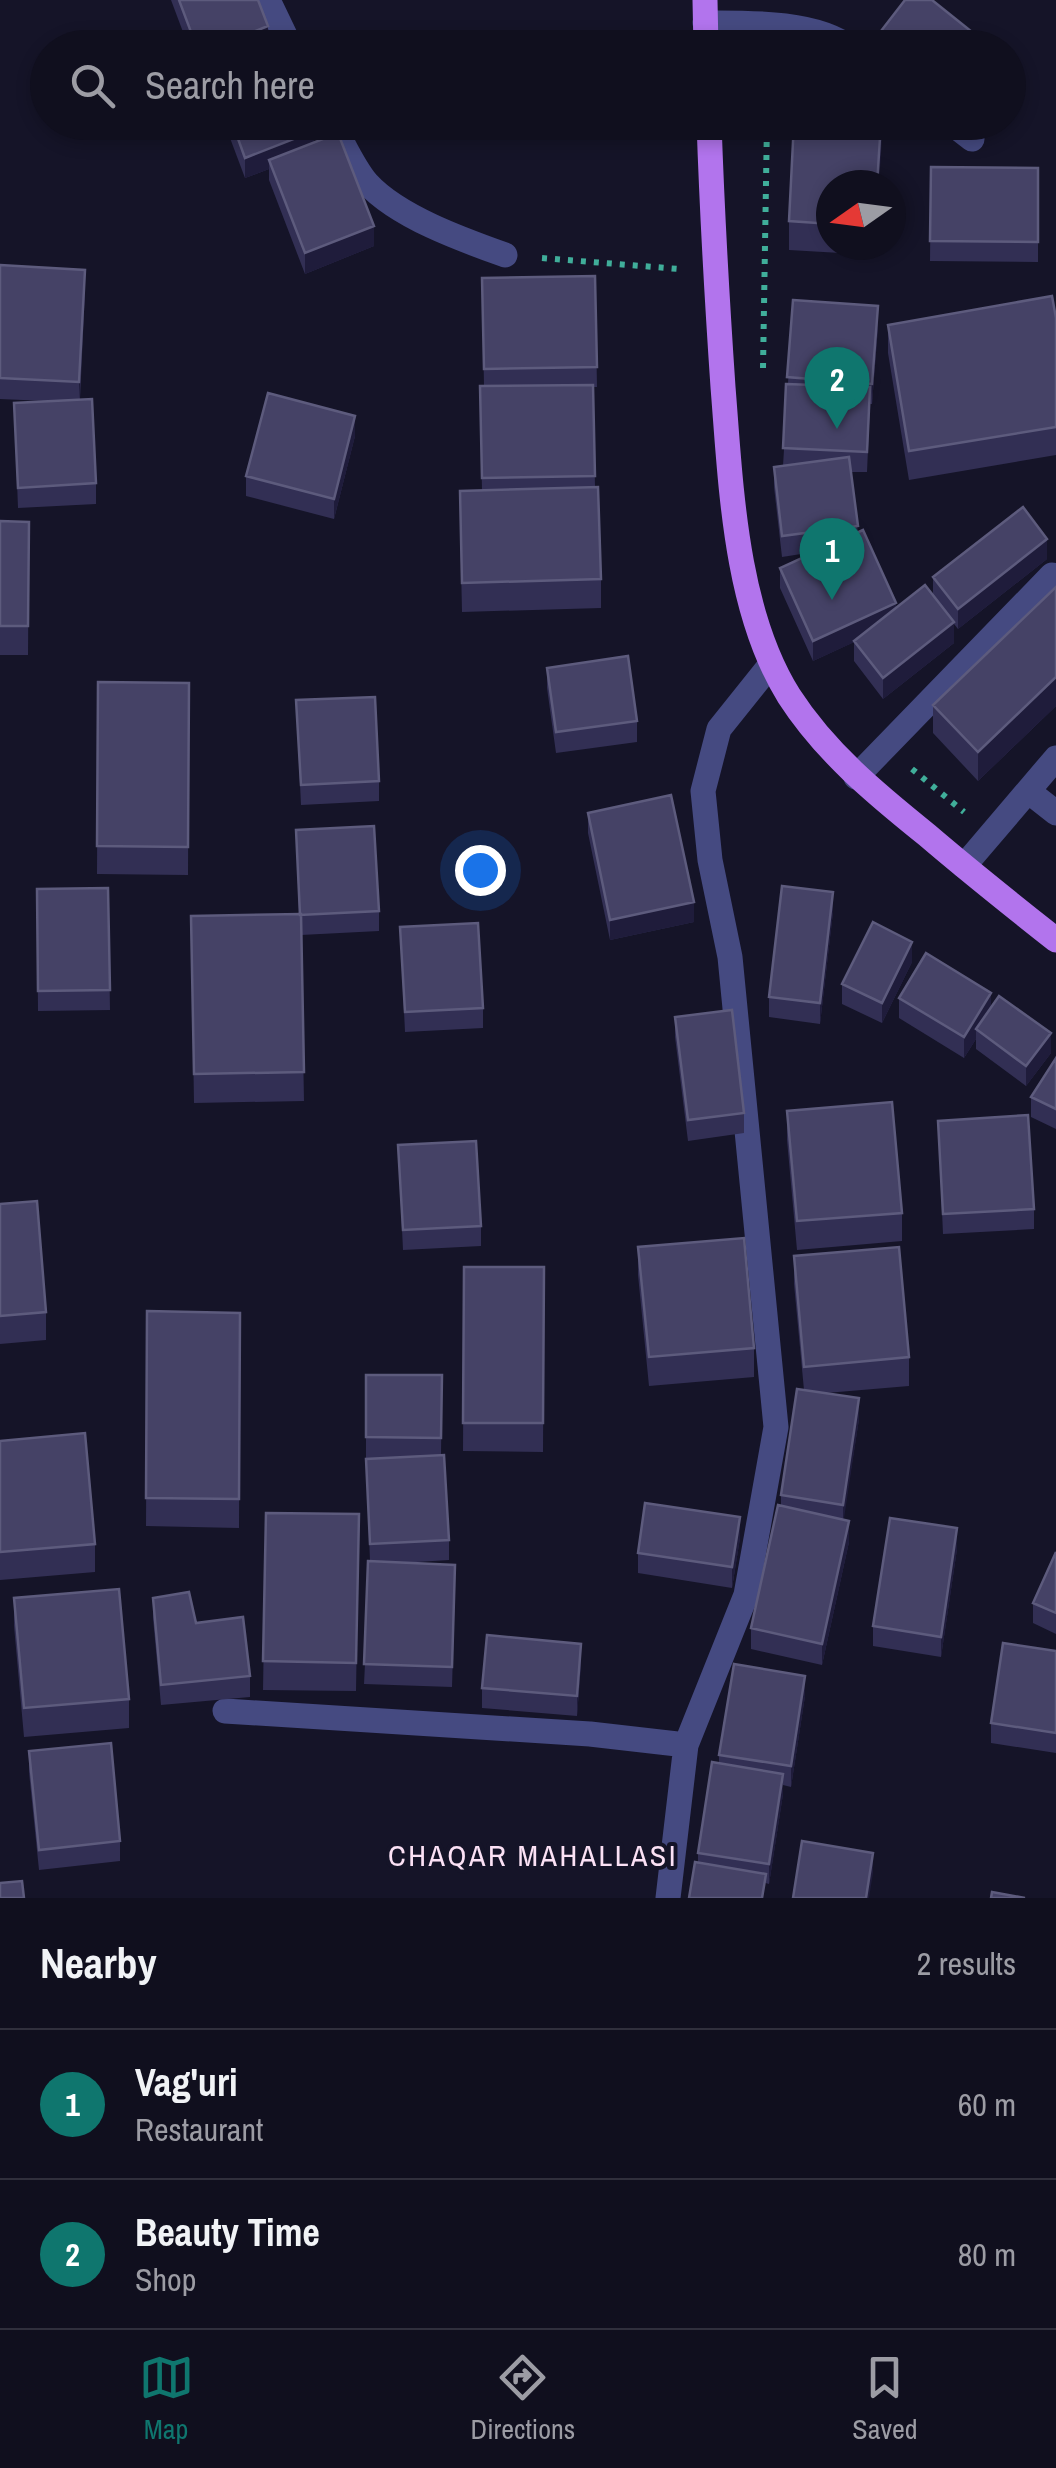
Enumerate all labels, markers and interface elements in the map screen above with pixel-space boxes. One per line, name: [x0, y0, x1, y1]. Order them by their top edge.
search box: [30, 30, 1026, 140]
icon: search: [65, 58, 120, 113]
text: Search here: [145, 60, 315, 111]
north arrow: [816, 170, 906, 260]
pin: 2: [804, 346, 870, 429]
pin: 1: [800, 518, 864, 600]
your location: [455, 845, 506, 896]
district label: CHAQAR MAHALLASI: [388, 1835, 678, 1875]
text: Nearby: [40, 1935, 157, 1991]
text: 2 results: [917, 1942, 1016, 1985]
text: Vag'uri: [135, 2057, 238, 2108]
text: 1: [65, 2083, 80, 2126]
text: 60 m: [958, 2083, 1016, 2126]
text: Restaurant: [135, 2108, 263, 2151]
text: Beauty Time: [135, 2207, 320, 2258]
text: 2: [65, 2233, 80, 2276]
text: 80 m: [958, 2233, 1016, 2276]
text: Shop: [135, 2258, 196, 2301]
tab: Map: [139, 2350, 194, 2448]
tab: Directions: [471, 2350, 575, 2448]
tab: Saved: [852, 2350, 917, 2448]

